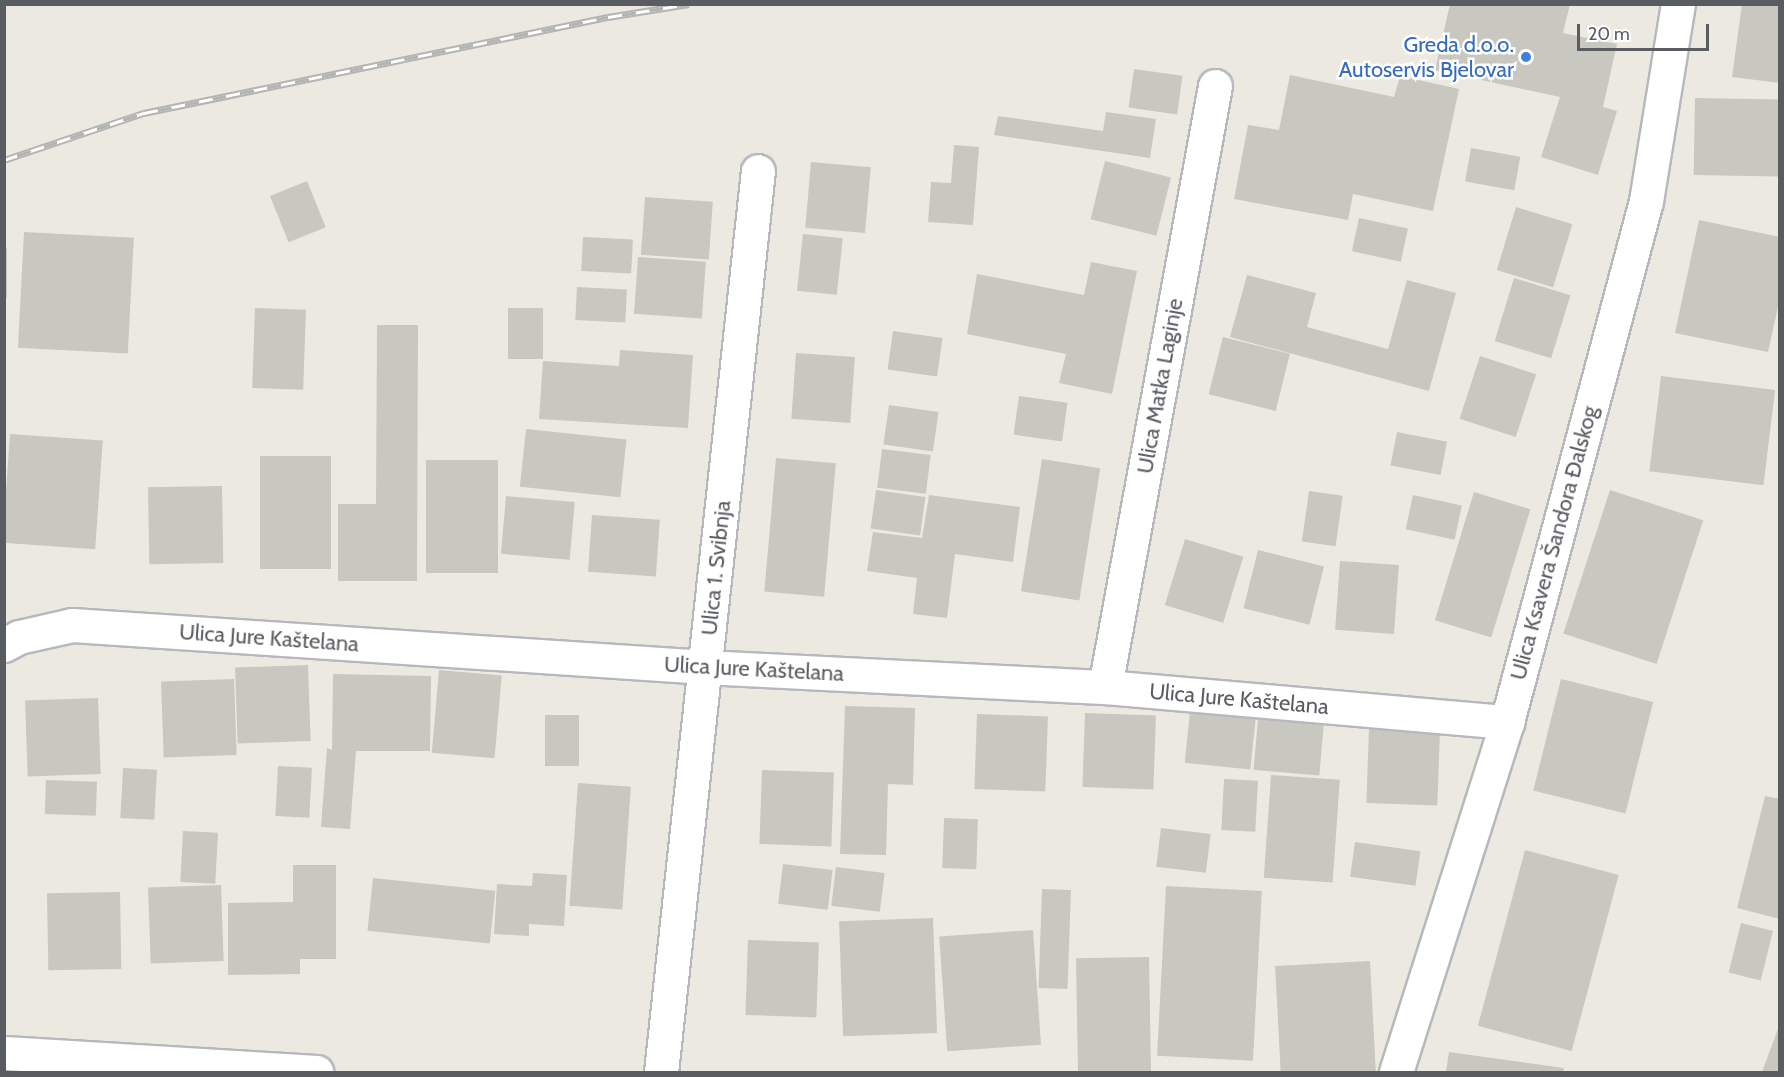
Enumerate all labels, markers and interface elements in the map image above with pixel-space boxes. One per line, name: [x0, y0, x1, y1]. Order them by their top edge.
scale bar: [1580, 12, 1712, 50]
text: 20 m: [1588, 23, 1630, 45]
place label: Greda d.o.o. Autoservis Bjelovar: [1339, 31, 1514, 82]
marker: Greda d.o.o. Autoservis Bjelovar: [1519, 50, 1533, 64]
street label: Ulica Matka Laginje: [1132, 296, 1188, 476]
street label: Ulica Ksavera Šandora Đalskog: [1505, 403, 1603, 683]
street label: Ulica 1. Svibnja: [696, 499, 736, 637]
street label: Ulica Jure Kaštelana: [178, 619, 360, 657]
street label: Ulica Jure Kaštelana: [663, 651, 845, 687]
street label: Ulica Jure Kaštelana: [1148, 678, 1330, 720]

